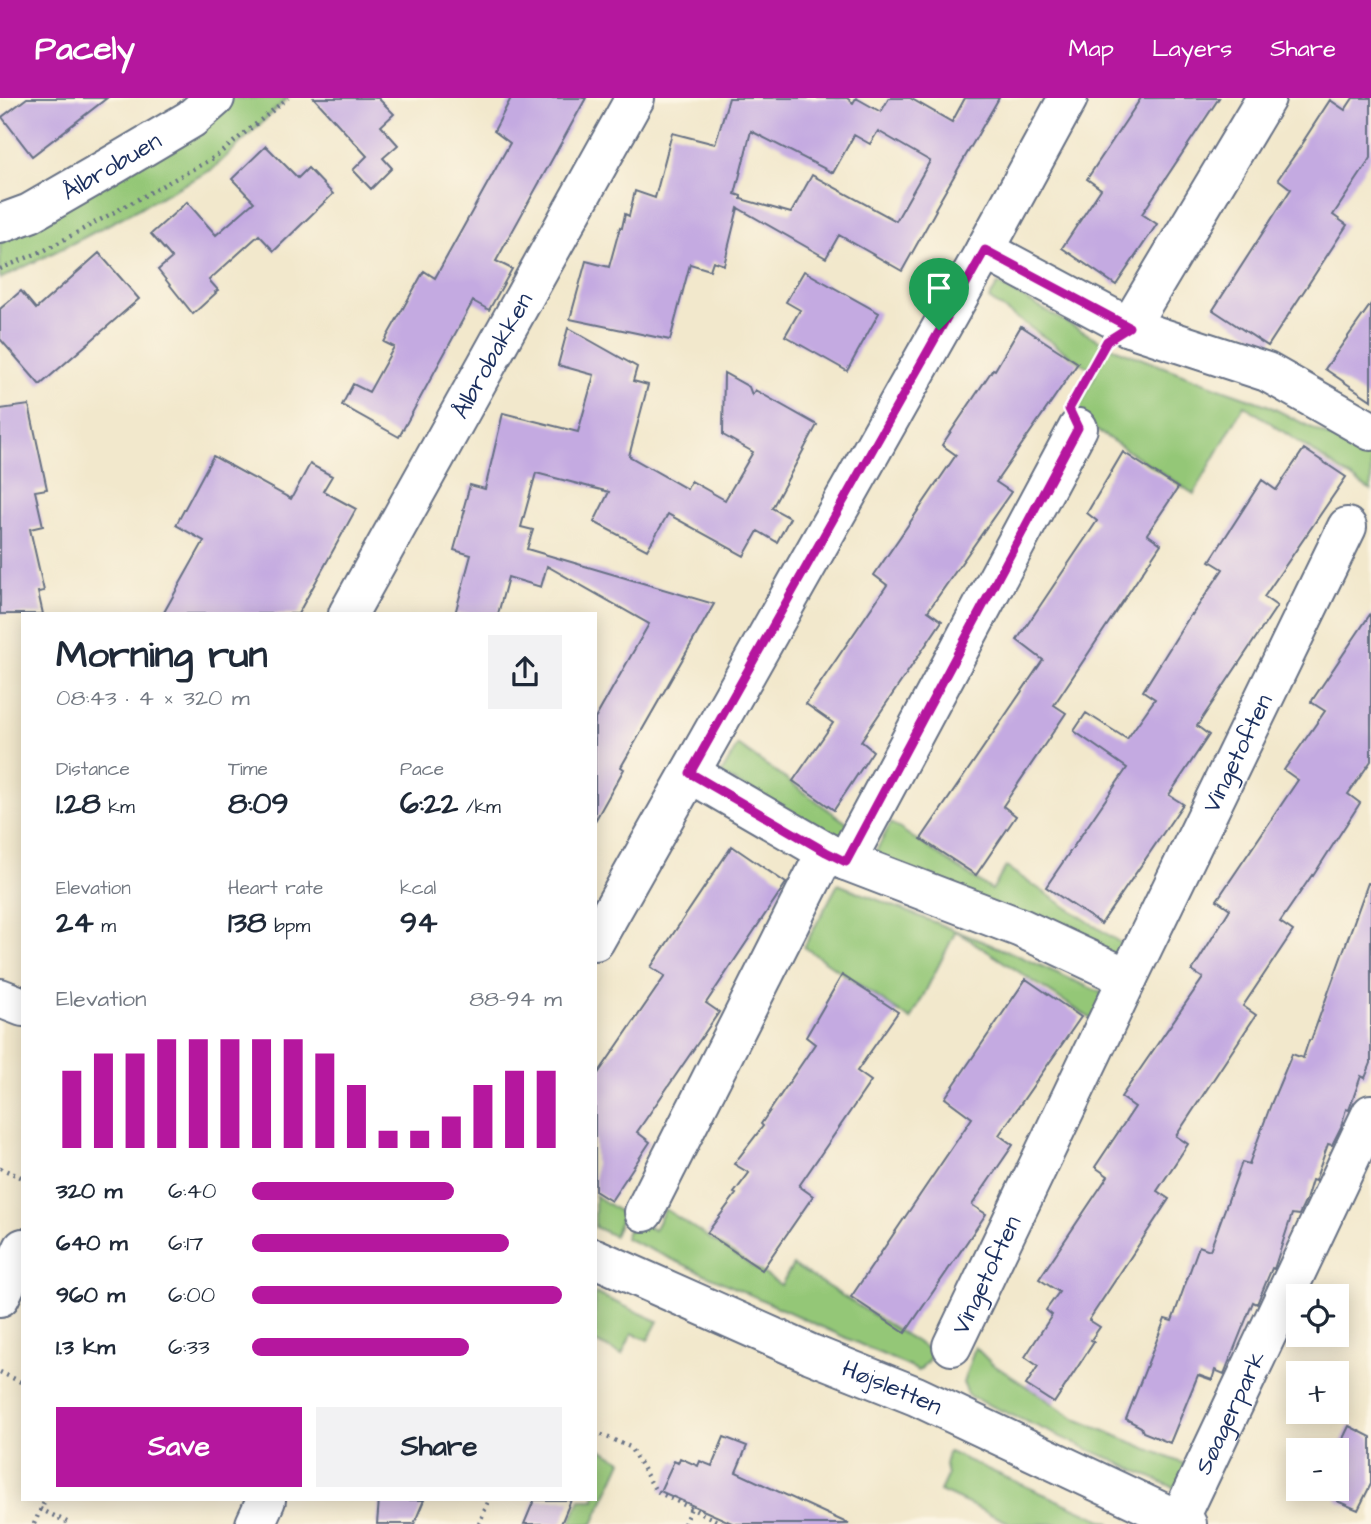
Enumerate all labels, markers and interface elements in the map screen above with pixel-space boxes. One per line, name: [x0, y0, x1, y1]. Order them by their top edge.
text: Pacely: [35, 26, 135, 72]
text: Map: [1069, 32, 1114, 66]
text: Layers: [1152, 32, 1232, 66]
text: Share: [1270, 32, 1336, 66]
street label: Ålbrobuen: [56, 124, 168, 209]
pin: [909, 258, 969, 330]
icon: arrive: [920, 269, 958, 307]
street label: Ålbrobakken: [444, 287, 542, 425]
text: Morning run: [56, 630, 268, 682]
button: share: [488, 635, 562, 709]
text: 08:43 · 4 × 320 m: [56, 682, 250, 714]
street label: Vingetoften: [1195, 688, 1281, 819]
text: Distance: [56, 756, 130, 783]
text: Time: [228, 756, 268, 783]
text: Pace: [400, 756, 444, 783]
text: 1.28: [56, 783, 101, 825]
text: 8:09: [228, 783, 288, 825]
text: 6:22: [400, 783, 458, 825]
text: km: [101, 794, 135, 821]
text: /km: [458, 794, 501, 821]
text: Elevation: [56, 875, 131, 902]
text: Heart rate: [228, 875, 323, 902]
text: kcal: [400, 875, 436, 902]
text: 24: [56, 902, 94, 944]
text: 138: [228, 902, 267, 944]
text: 94: [400, 902, 438, 944]
text: m: [94, 913, 116, 940]
text: bpm: [267, 913, 310, 940]
text: Elevation: [56, 983, 147, 1015]
text: 88–94 m: [469, 983, 562, 1015]
text: 320 m: [56, 1175, 122, 1207]
text: 6:40: [168, 1175, 216, 1207]
street label: Vingetoften: [944, 1210, 1030, 1340]
text: 640 m: [56, 1227, 128, 1259]
text: 6:17: [168, 1227, 203, 1259]
text: 960 m: [56, 1279, 125, 1311]
text: 6:00: [168, 1279, 215, 1311]
map controls: [1286, 1284, 1349, 1501]
button: locate: [1286, 1284, 1349, 1347]
text: 1.3 km: [56, 1331, 115, 1363]
text: 6:33: [168, 1331, 210, 1363]
street label: Søagerpark: [1187, 1345, 1275, 1480]
street label: Højsletten: [837, 1352, 948, 1424]
button: +: [1286, 1361, 1349, 1424]
button: Save: [56, 1407, 302, 1487]
button: Share: [316, 1407, 562, 1487]
button: −: [1286, 1438, 1349, 1501]

